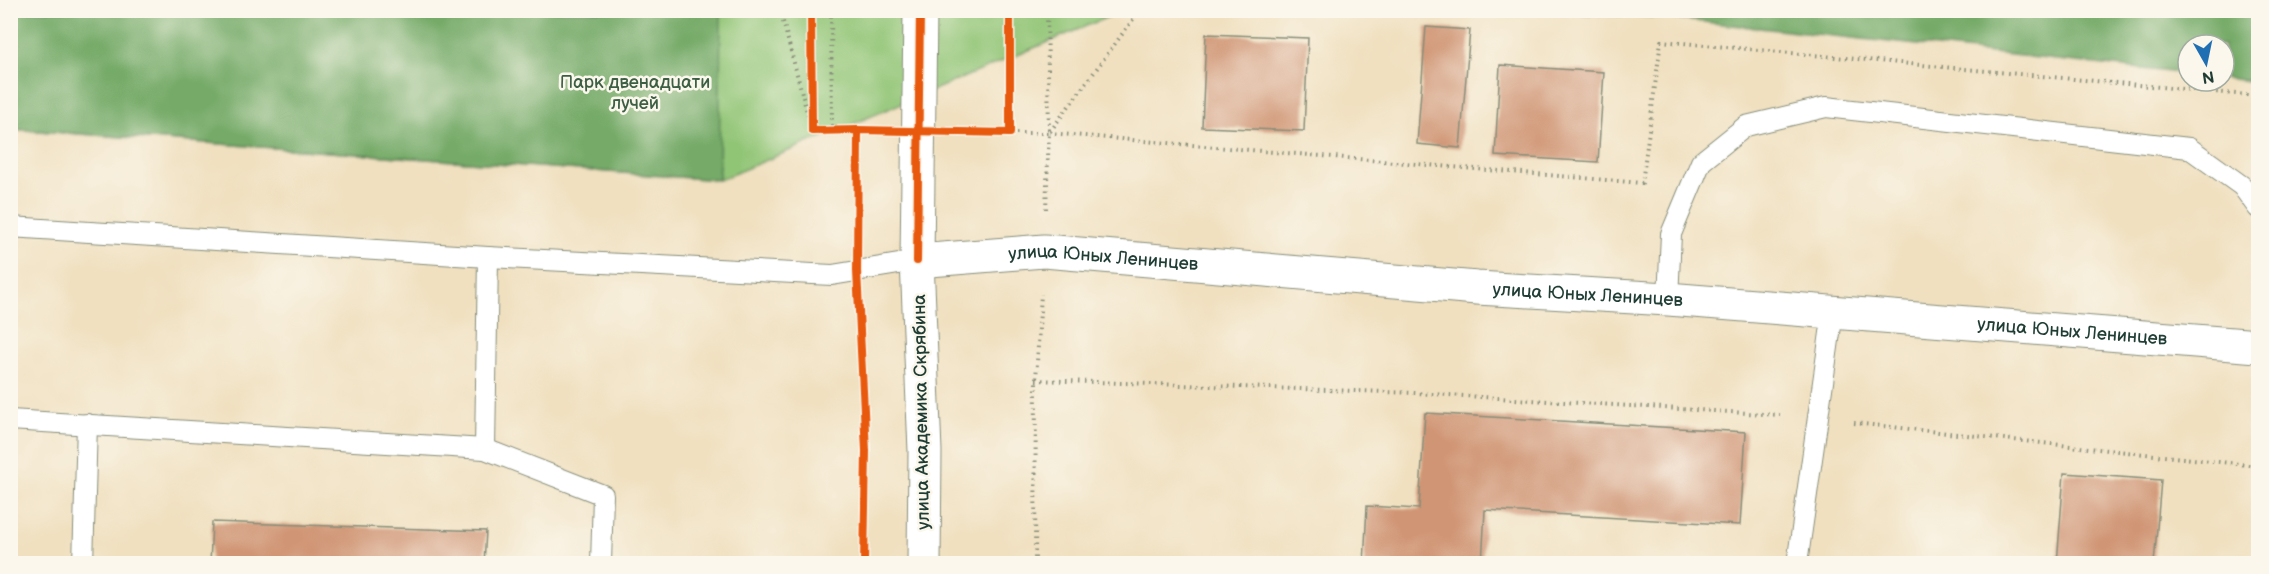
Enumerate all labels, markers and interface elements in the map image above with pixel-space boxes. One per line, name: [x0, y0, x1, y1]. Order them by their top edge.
north arrow: [2176, 33, 2236, 93]
text: N: [2201, 66, 2216, 87]
park label: Парк двенадцати лучей: [560, 72, 710, 114]
street label: улица Юных Ленинцев: [1007, 241, 1200, 275]
street label: улица Юных Ленинцев: [1492, 279, 1684, 311]
street label: улица Академика Скрябина: [909, 294, 934, 530]
street label: улица Юных Ленинцев: [1976, 314, 2169, 350]

